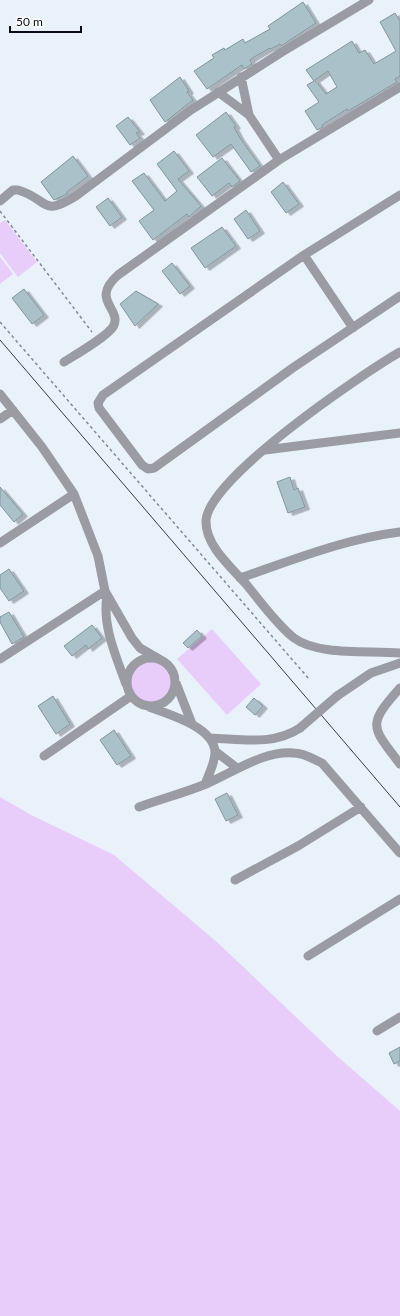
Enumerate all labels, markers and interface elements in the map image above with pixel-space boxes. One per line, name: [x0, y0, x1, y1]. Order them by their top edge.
scale bar: [10, 8, 81, 34]
text: 50 m: [16, 14, 43, 29]

